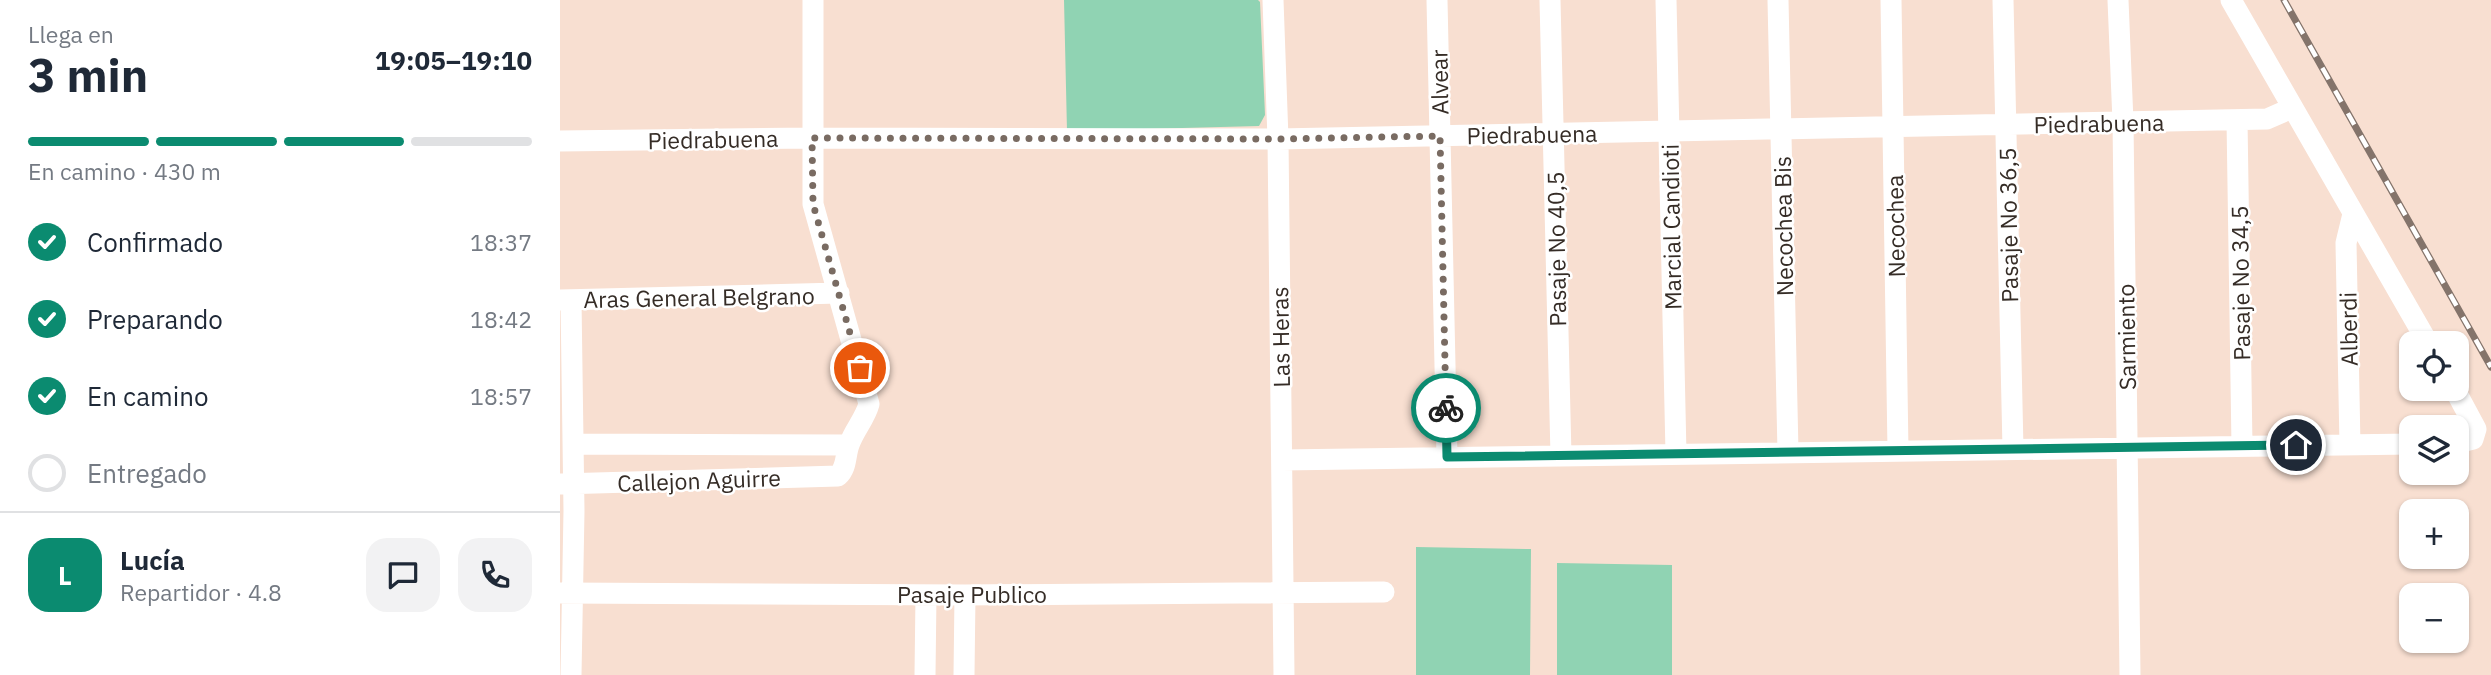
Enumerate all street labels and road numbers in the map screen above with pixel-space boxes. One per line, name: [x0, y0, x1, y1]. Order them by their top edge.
street label: Alvear: [1423, 49, 1455, 115]
street label: Piedrabuena: [2033, 107, 2165, 139]
street label: Piedrabuena: [1466, 118, 1598, 150]
street label: Piedrabuena: [647, 123, 779, 155]
street label: Marcial Candioti: [1655, 144, 1687, 310]
street label: Pasaje No 36,5: [1992, 147, 2024, 303]
street label: Necochea Bis: [1767, 156, 1799, 296]
street label: Pasaje No 40,5: [1540, 171, 1572, 327]
street label: Necochea: [1879, 174, 1911, 278]
street label: Pasaje No 34,5: [2224, 205, 2256, 361]
street label: Aras General Belgrano: [583, 280, 815, 314]
street label: Sarmiento: [2110, 284, 2142, 390]
street label: Las Heras: [1264, 286, 1296, 388]
street label: Alberdi: [2332, 292, 2364, 366]
street label: Callejon Aguirre: [617, 462, 781, 498]
street label: Pasaje Publico: [897, 579, 1047, 609]

